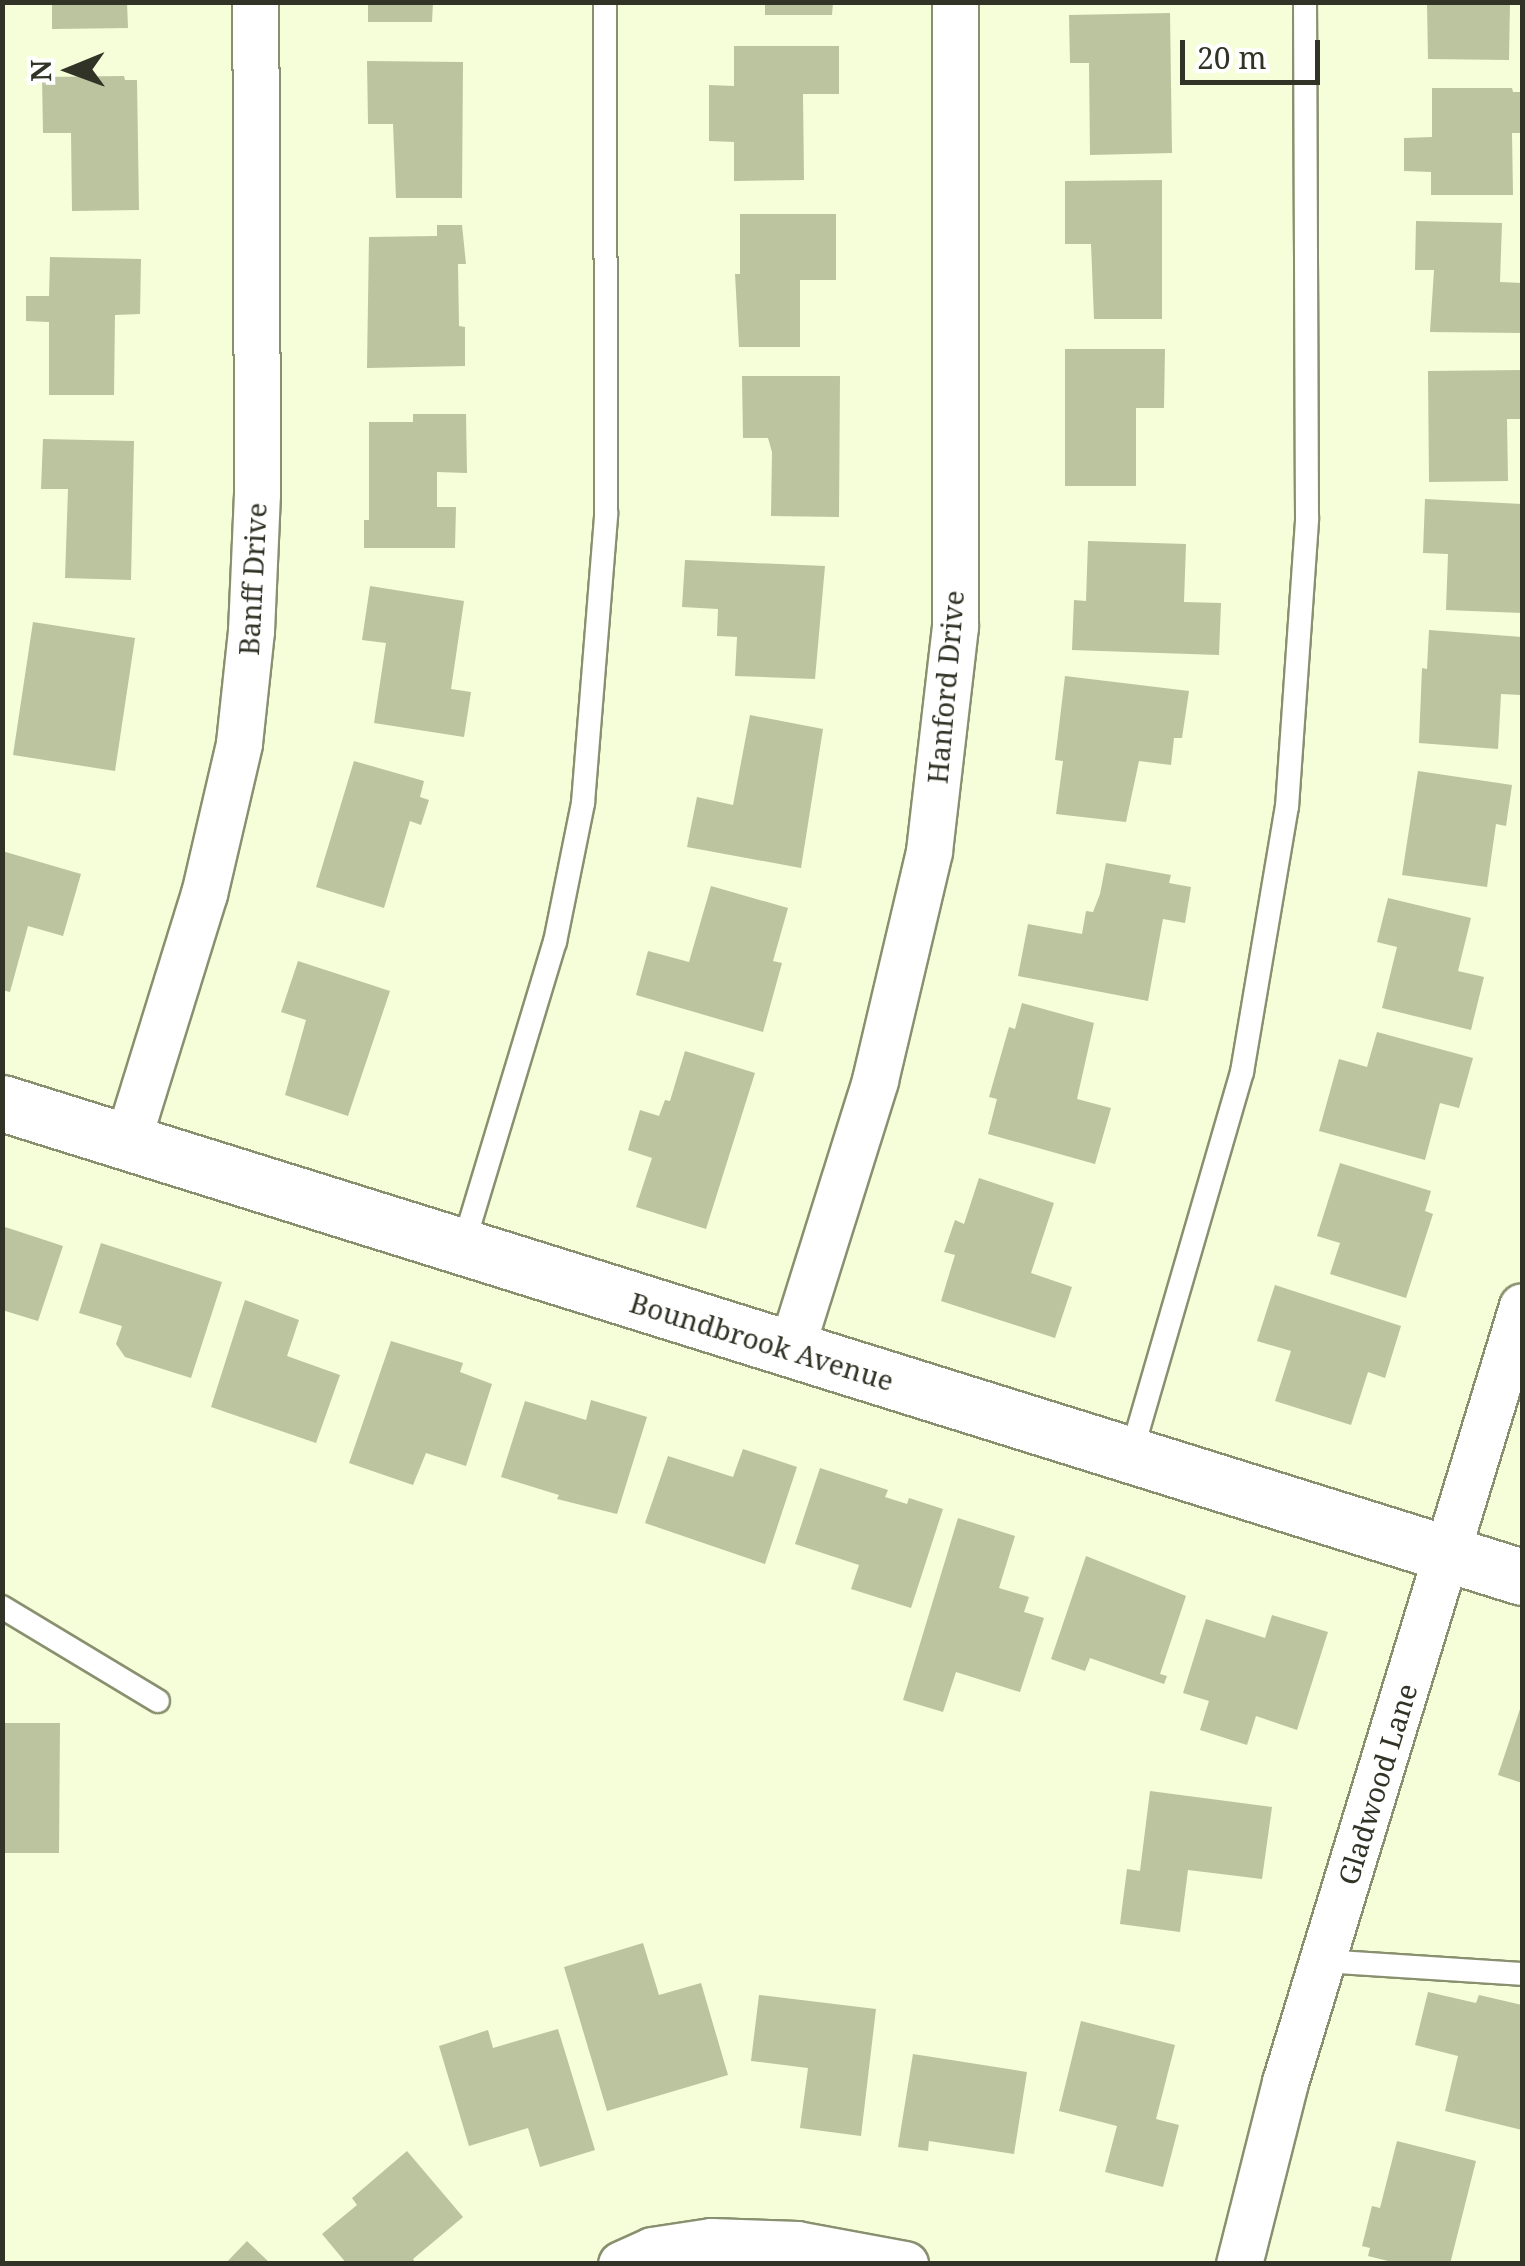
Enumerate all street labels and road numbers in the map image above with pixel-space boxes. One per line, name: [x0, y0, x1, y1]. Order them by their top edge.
street label: Banff Drive: [231, 502, 273, 656]
street label: Hanford Drive: [920, 589, 970, 785]
street label: Boundbrook Avenue: [626, 1285, 898, 1397]
street label: Gladwood Lane: [1330, 1679, 1424, 1889]

